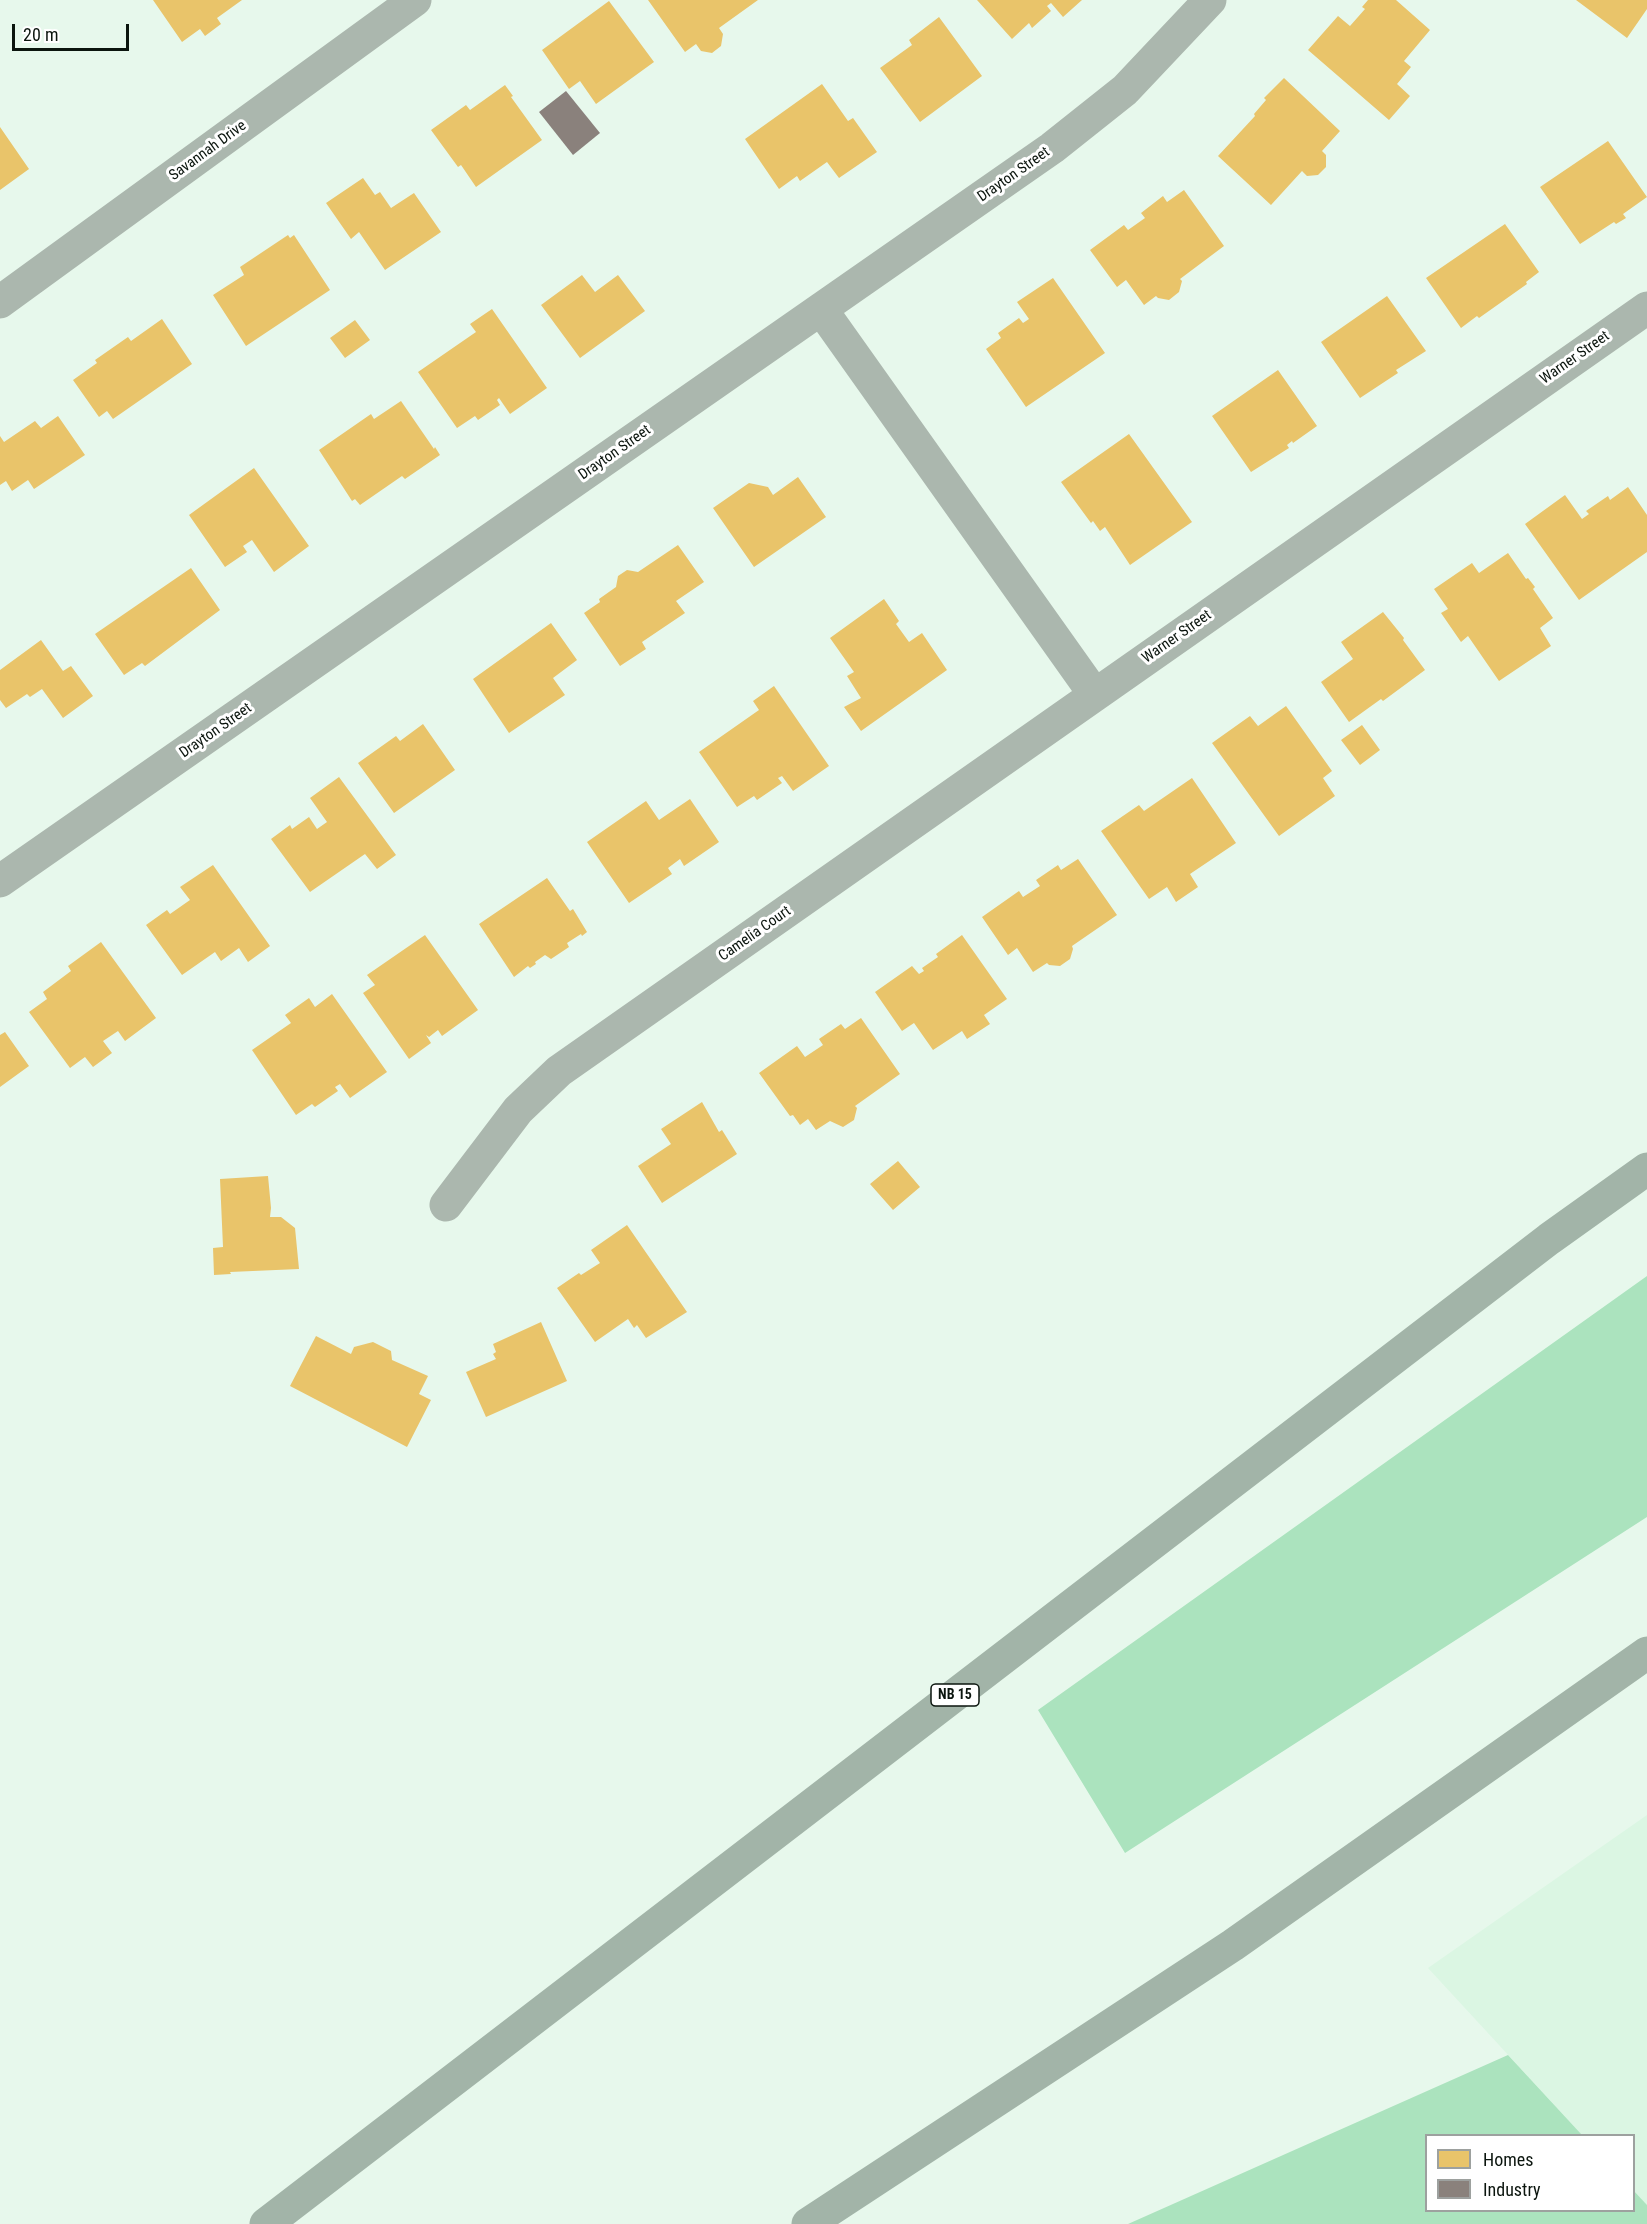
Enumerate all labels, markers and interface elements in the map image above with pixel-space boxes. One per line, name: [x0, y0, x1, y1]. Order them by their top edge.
scale bar: [15, 12, 132, 50]
text: 20 m: [23, 24, 58, 45]
street label: Savannah Drive: [166, 117, 250, 185]
street label: Drayton Street: [974, 144, 1054, 206]
street label: Warner Street: [1537, 328, 1613, 388]
street label: Drayton Street: [575, 422, 655, 484]
street label: Warner Street: [1139, 607, 1215, 667]
street label: Drayton Street: [176, 700, 256, 762]
street label: Camelia Court: [715, 902, 795, 966]
road number: NB 15: [931, 1684, 979, 1706]
legend: [1425, 2134, 1635, 2212]
text: Homes: [1483, 2149, 1533, 2170]
text: Industry: [1483, 2179, 1541, 2200]

